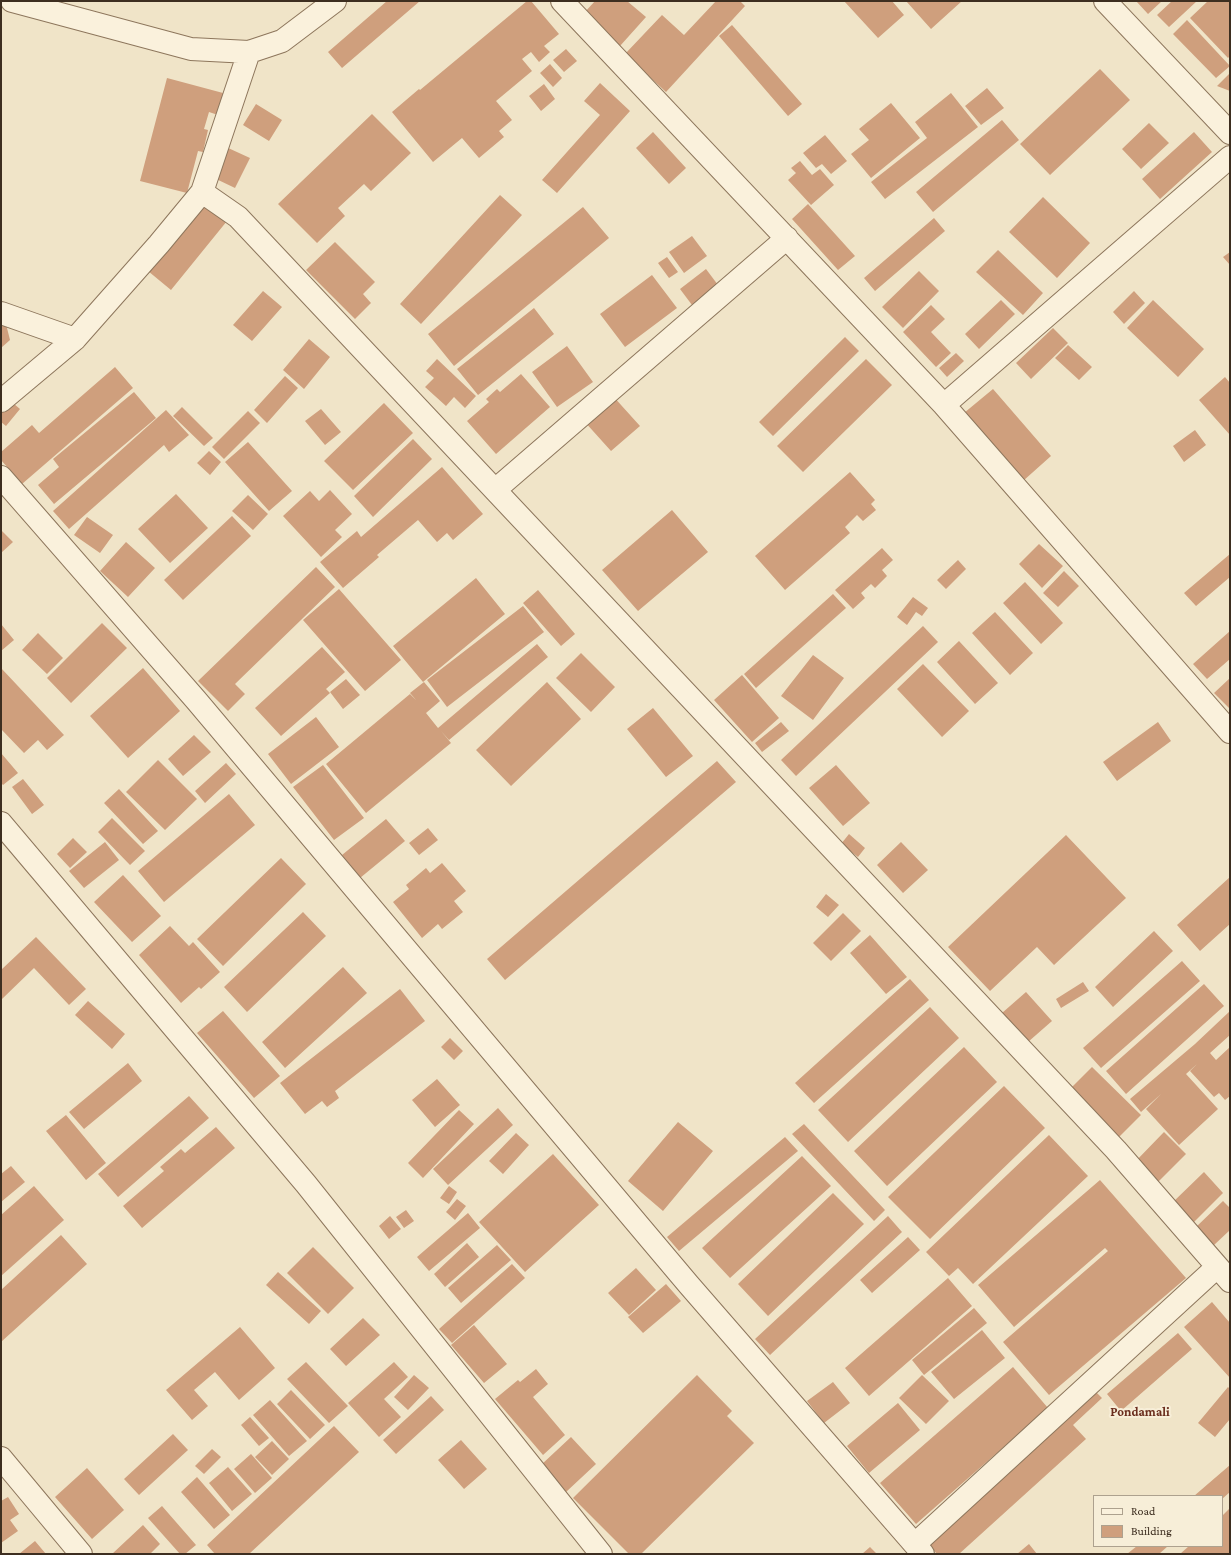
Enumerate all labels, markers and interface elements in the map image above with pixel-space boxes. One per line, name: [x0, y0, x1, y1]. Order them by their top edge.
district label: Pondamali: [1110, 1404, 1170, 1420]
legend: [1093, 1495, 1223, 1547]
text: Road: [1131, 1504, 1155, 1518]
text: Building: [1131, 1524, 1172, 1538]

